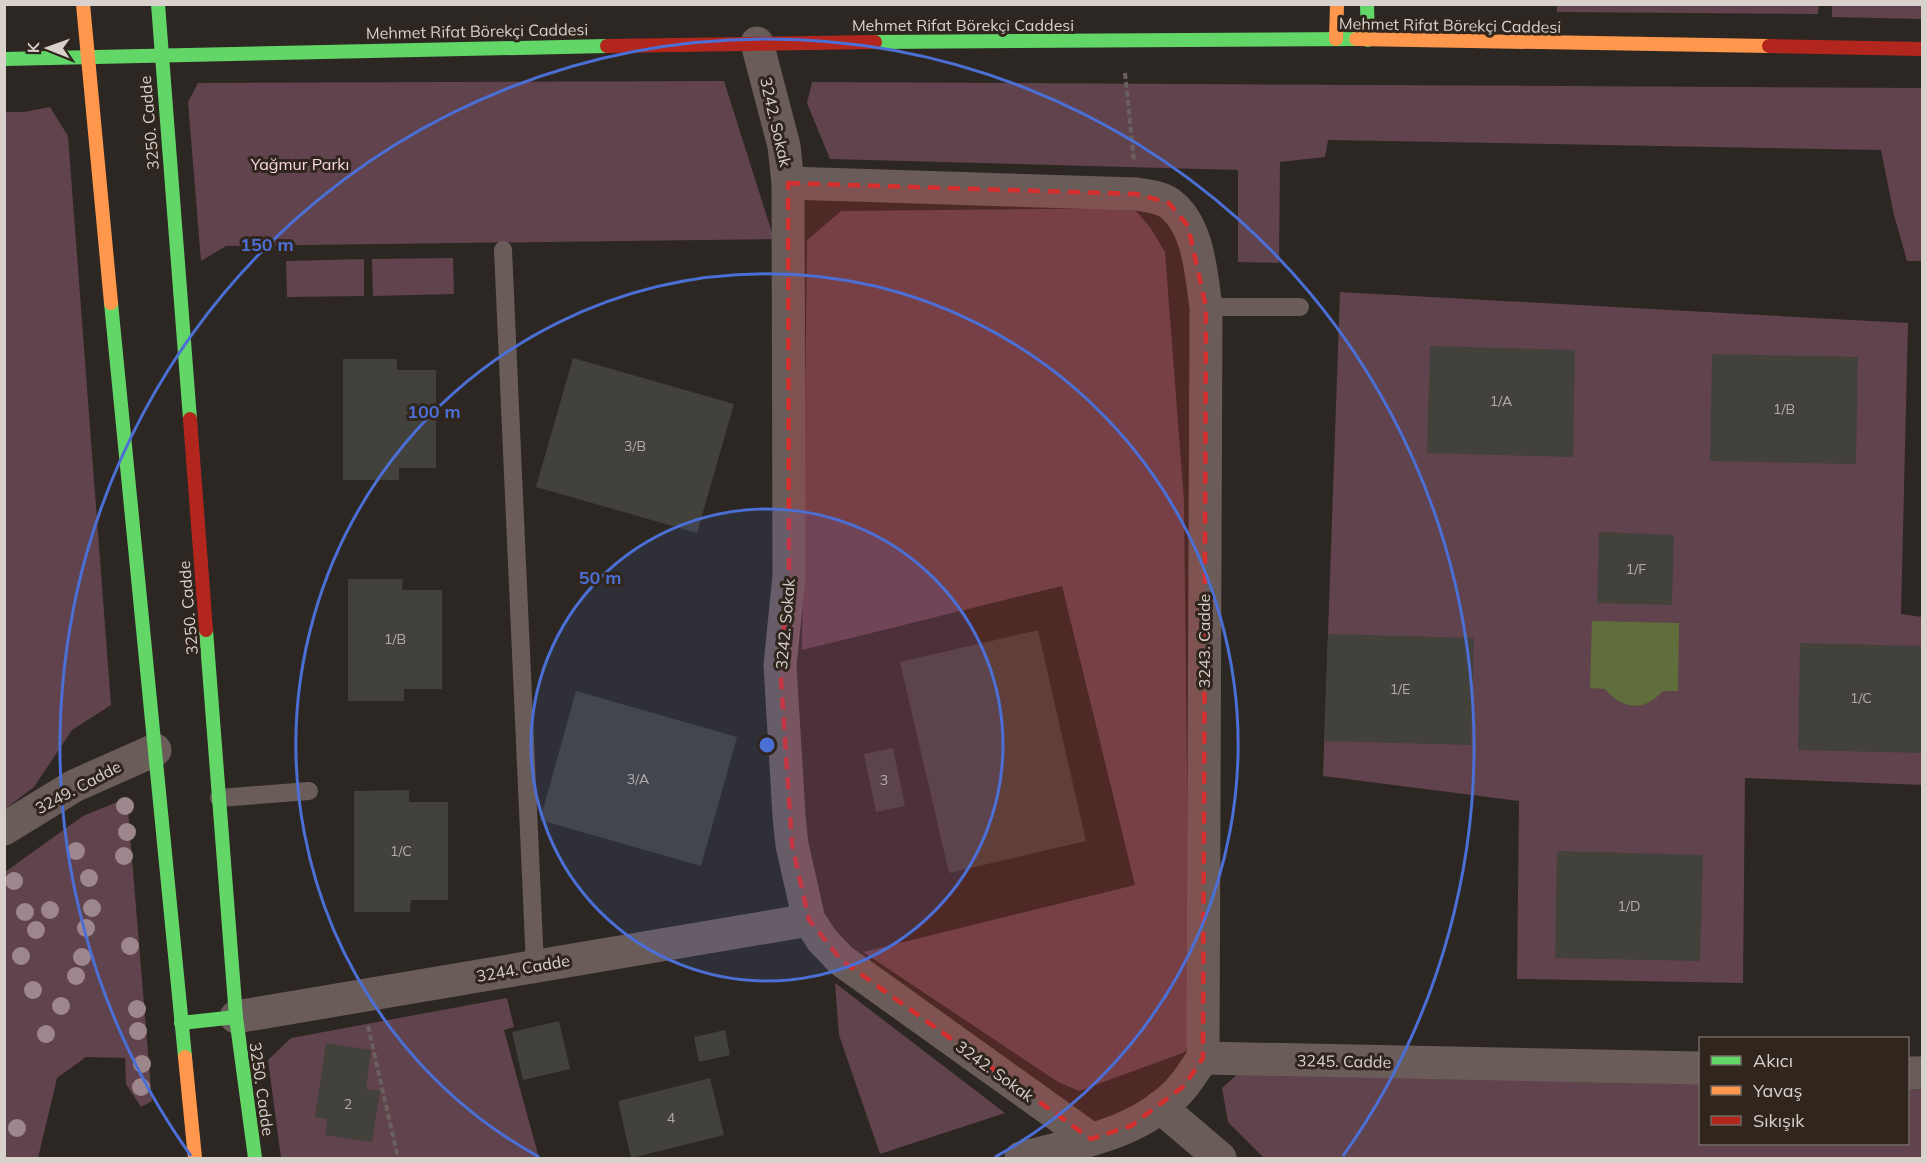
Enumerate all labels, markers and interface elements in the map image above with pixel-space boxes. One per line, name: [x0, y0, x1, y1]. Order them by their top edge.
street label: Mehmet Rifat Börekçi Caddesi: [1339, 13, 1561, 37]
street label: Mehmet Rifat Börekçi Caddesi: [852, 15, 1074, 35]
north arrow: [18, 18, 78, 78]
street label: Mehmet Rifat Börekçi Caddesi: [366, 19, 588, 43]
text: K: [23, 41, 43, 53]
street label: 3250. Cadde: [135, 75, 163, 171]
street label: 3242. Sokak: [756, 75, 796, 169]
park label: Yağmur Parkı: [250, 154, 349, 174]
text: 150 m: [240, 233, 294, 256]
house number: 1/A: [1490, 392, 1513, 410]
text: 100 m: [407, 400, 461, 423]
house number: 1/B: [1773, 400, 1795, 418]
house number: 3/B: [624, 437, 646, 455]
street label: 3250. Cadde: [174, 560, 202, 656]
house number: 1/F: [1626, 560, 1646, 578]
text: 50 m: [579, 566, 621, 589]
street label: 3242. Sokak: [771, 577, 799, 670]
street label: 3243. Cadde: [1194, 594, 1214, 688]
house number: 1/B: [384, 630, 406, 648]
house number: 1/E: [1390, 680, 1410, 698]
house number: 1/C: [1850, 689, 1872, 707]
centre of rings: [757, 735, 777, 755]
street label: 3249. Cadde: [32, 756, 124, 818]
house number: 3/A: [627, 770, 650, 788]
house number: 3: [880, 771, 888, 789]
house number: 1/C: [390, 842, 412, 860]
house number: 1/D: [1618, 897, 1640, 915]
street label: 3244. Cadde: [475, 950, 571, 986]
street label: 3242. Sokak: [952, 1036, 1038, 1106]
legend: [1699, 1037, 1909, 1145]
street label: 3250. Cadde: [246, 1041, 278, 1137]
text: Akıcı: [1753, 1049, 1793, 1072]
street label: 3245. Cadde: [1297, 1050, 1391, 1072]
text: Yavaş: [1752, 1079, 1802, 1102]
house number: 2: [344, 1095, 352, 1113]
house number: 4: [667, 1109, 676, 1127]
text: Sıkışık: [1753, 1109, 1805, 1132]

